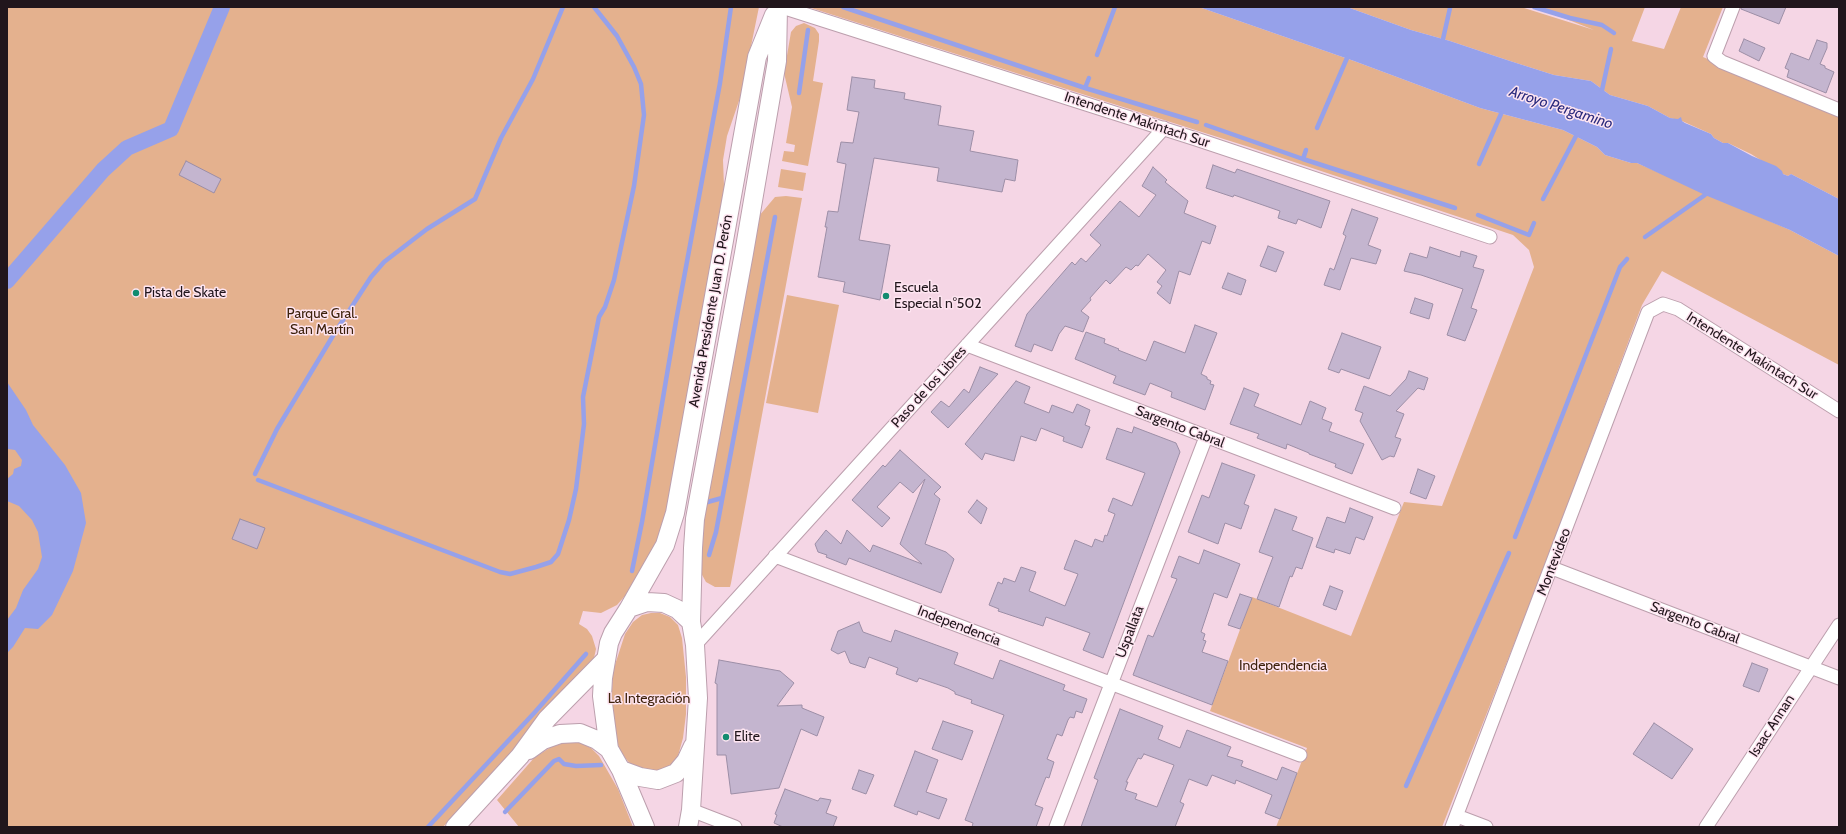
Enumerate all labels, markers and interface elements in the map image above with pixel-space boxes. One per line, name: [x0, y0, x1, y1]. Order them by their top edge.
water label: Arroyo Pergamino: [1507, 83, 1615, 133]
street label: Intendente Makintach Sur: [1062, 89, 1212, 151]
street label: Avenida Presidente Juan D. Perón: [686, 213, 736, 409]
place label: Escuela Especial n°502: [894, 280, 982, 312]
place label: Pista de Skate: [144, 285, 226, 301]
marker: Pista de Skate: [131, 288, 141, 298]
marker: Escuela Especial n°502: [881, 291, 891, 301]
park label: Parque Gral. San Martín: [287, 306, 357, 338]
street label: Intendente Makintach Sur: [1683, 309, 1821, 403]
street label: Paso de los Libres: [888, 343, 970, 431]
street label: Sargento Cabral: [1133, 402, 1227, 452]
street label: Montevideo: [1533, 526, 1575, 598]
street label: Sargento Cabral: [1648, 598, 1742, 648]
street label: Independencia: [915, 602, 1003, 650]
street label: Uspallata: [1112, 603, 1148, 661]
park label: Independencia: [1239, 658, 1327, 674]
park label: La Integración: [608, 691, 690, 707]
street label: Isaac Annan: [1746, 692, 1798, 760]
place label: Elite: [734, 729, 760, 745]
marker: Elite: [721, 732, 731, 742]

